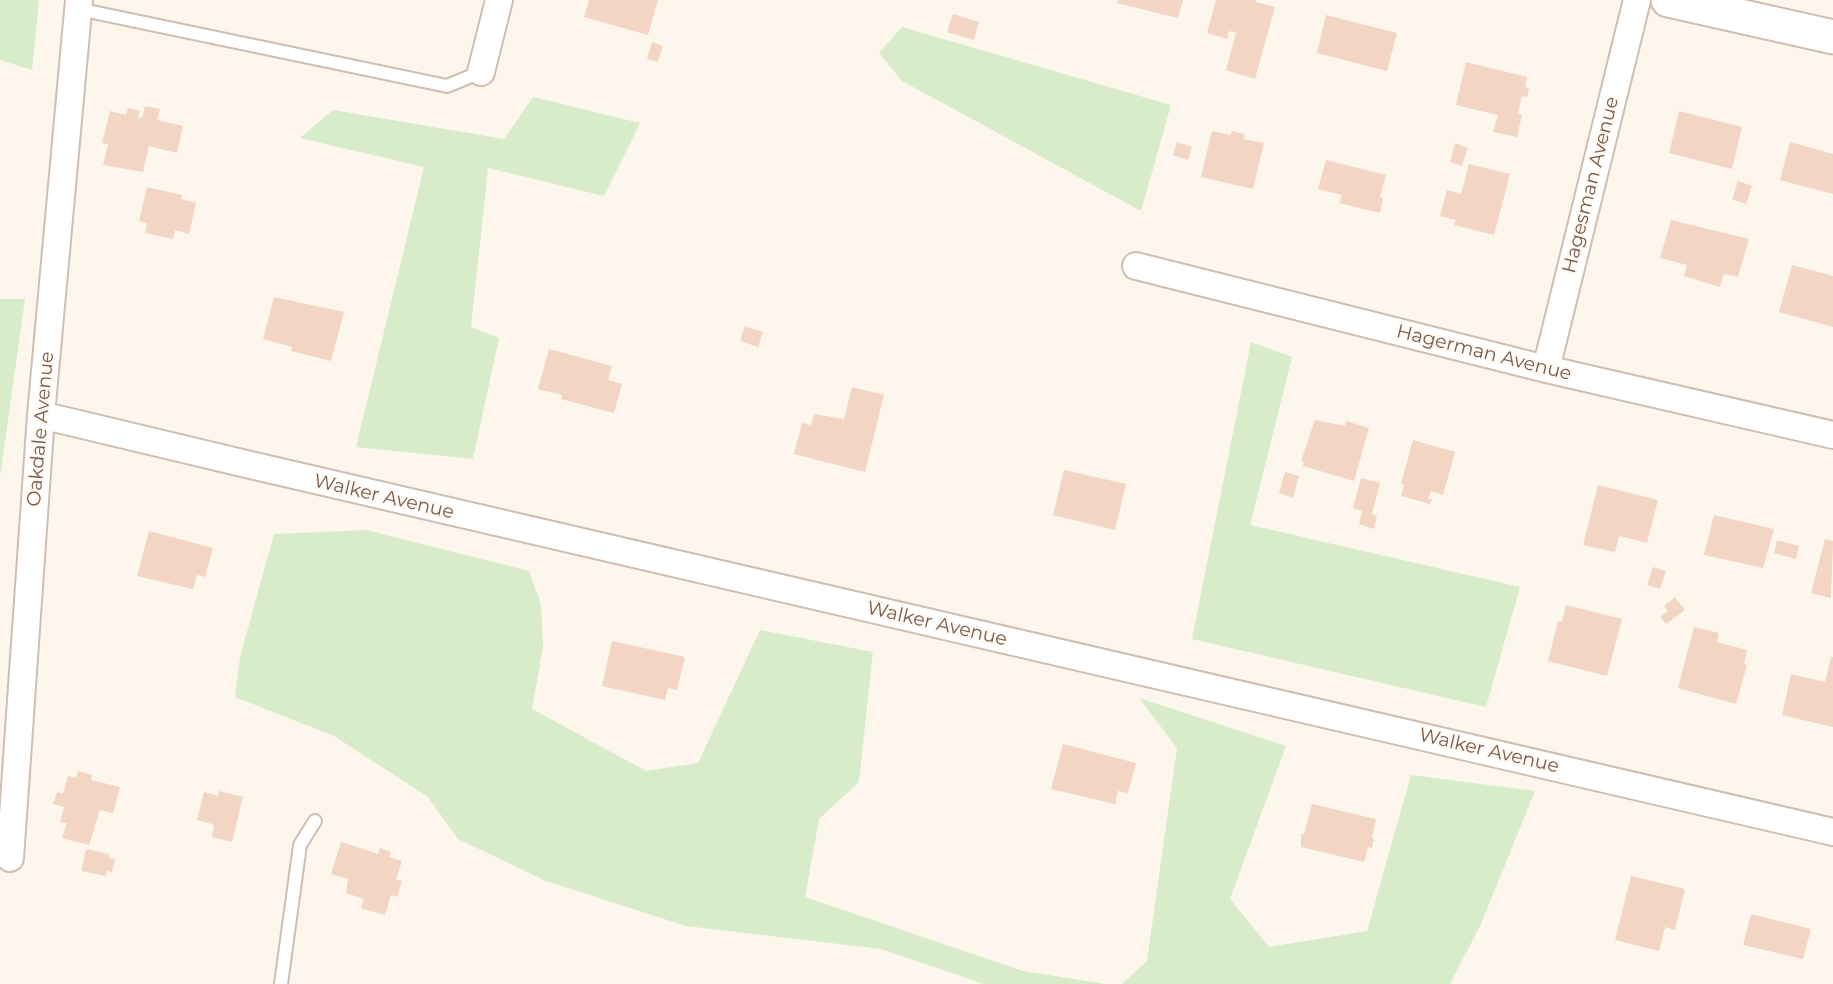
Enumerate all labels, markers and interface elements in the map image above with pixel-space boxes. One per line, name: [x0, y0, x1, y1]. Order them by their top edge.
street label: Hagesman Avenue: [1558, 94, 1624, 276]
street label: Hagerman Avenue: [1394, 320, 1574, 386]
street label: Oakdale Avenue: [23, 351, 59, 507]
street label: Walker Avenue: [312, 470, 456, 524]
street label: Walker Avenue: [865, 597, 1009, 651]
street label: Walker Avenue: [1417, 724, 1561, 778]

